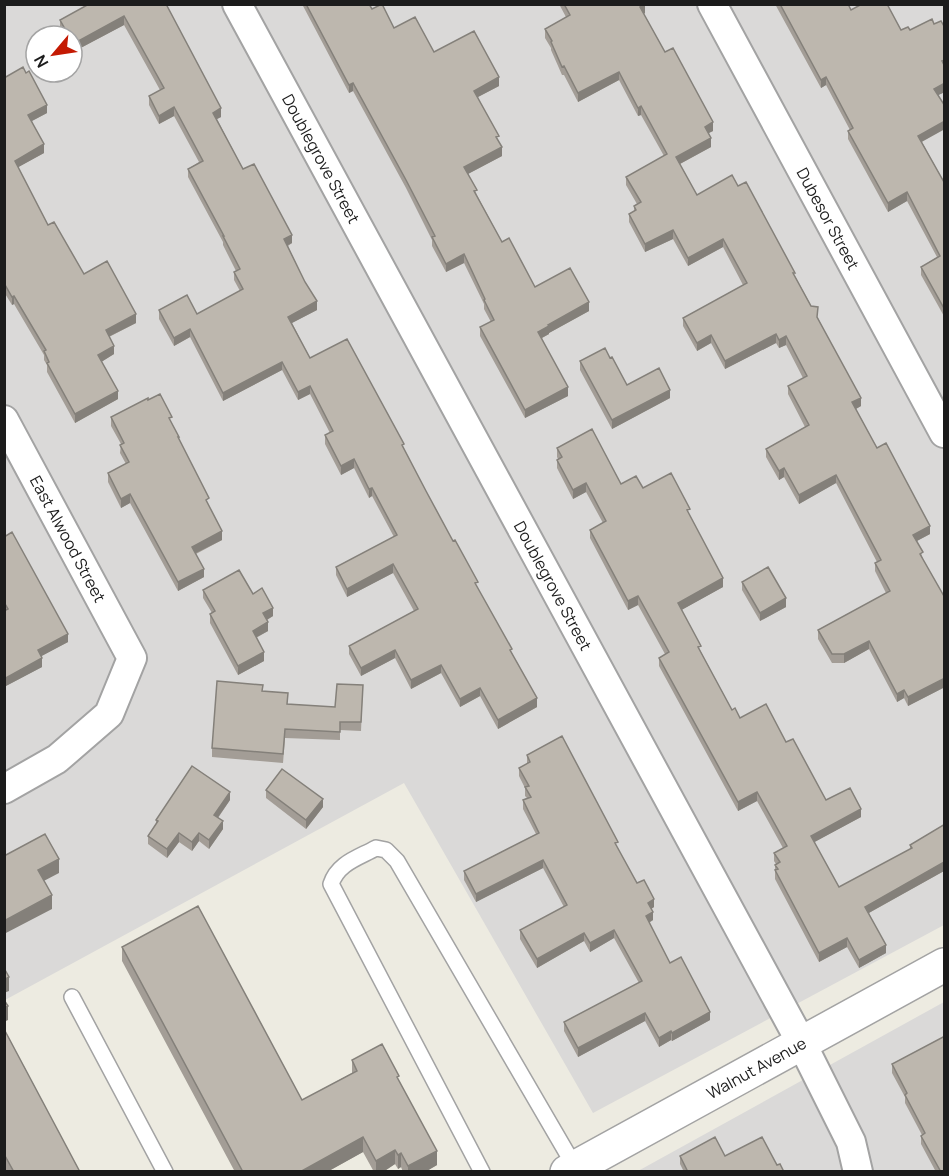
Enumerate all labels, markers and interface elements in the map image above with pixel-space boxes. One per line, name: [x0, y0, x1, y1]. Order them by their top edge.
north arrow: [24, 24, 84, 84]
text: N: [28, 51, 53, 72]
street label: Doublegrove Street: [277, 90, 365, 227]
street label: Dubesor Street: [792, 164, 865, 274]
street label: East Alwood Street: [25, 472, 111, 606]
street label: Doublegrove Street: [509, 517, 597, 654]
street label: Walnut Avenue: [703, 1032, 810, 1104]

